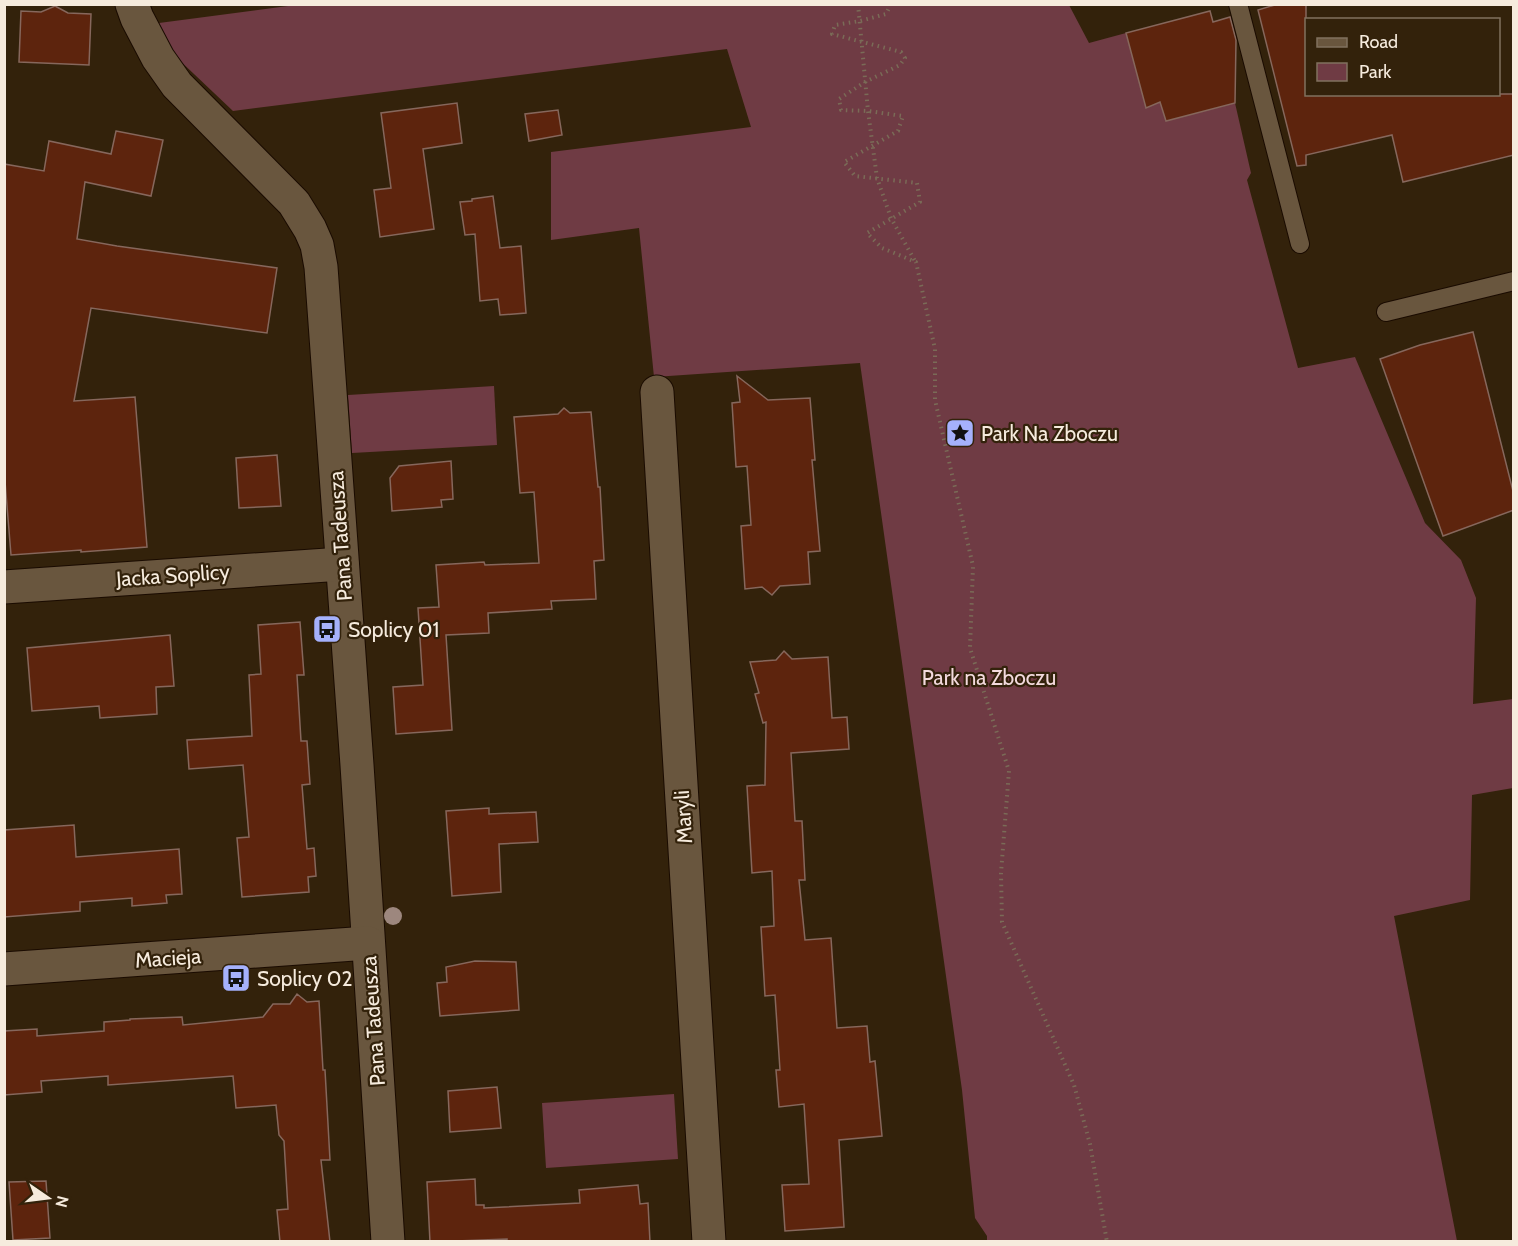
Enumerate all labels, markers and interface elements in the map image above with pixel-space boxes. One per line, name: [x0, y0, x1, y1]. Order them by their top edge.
legend: [1305, 18, 1500, 96]
text: Road: [1359, 31, 1398, 53]
text: Park: [1359, 61, 1392, 83]
place icon: Park Na Zboczu: [944, 417, 976, 449]
place label: Park Na Zboczu: [981, 421, 1118, 446]
street label: Pana Tadeusza: [323, 470, 357, 602]
street label: Jacka Soplicy: [114, 559, 231, 592]
bus stop icon: Soplicy 01: [311, 613, 343, 645]
place label: Soplicy 01: [348, 617, 439, 642]
park label: Park na Zboczu: [922, 665, 1056, 690]
street label: Maryli: [669, 789, 697, 845]
street label: Macieja: [134, 943, 202, 974]
street label: Pana Tadeusza: [356, 955, 390, 1087]
bus stop icon: Soplicy 02: [220, 962, 252, 994]
place label: Soplicy 02: [257, 966, 352, 991]
north arrow: [18, 1168, 78, 1228]
text: N: [51, 1194, 73, 1209]

